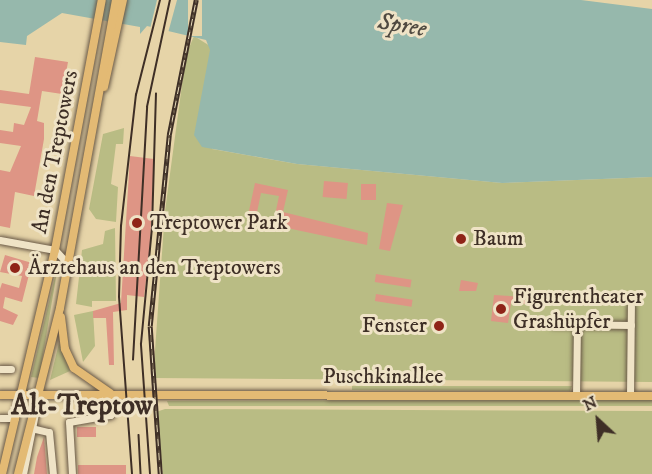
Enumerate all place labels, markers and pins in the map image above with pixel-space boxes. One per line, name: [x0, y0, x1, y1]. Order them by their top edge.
place label: Treptower Park: [150, 210, 288, 236]
marker: Treptower Park: [128, 214, 146, 232]
place label: Baum: [473, 226, 523, 252]
marker: Baum: [454, 232, 468, 246]
place label: Ärztehaus an den Treptowers: [28, 255, 280, 281]
marker: Ärztehaus an den Treptowers: [6, 259, 24, 277]
place label: Figurentheater Grashüpfer: [513, 283, 643, 334]
marker: Figurentheater Grashüpfer: [494, 302, 508, 316]
place label: Fenster: [362, 313, 427, 339]
marker: Fenster: [432, 319, 446, 333]

